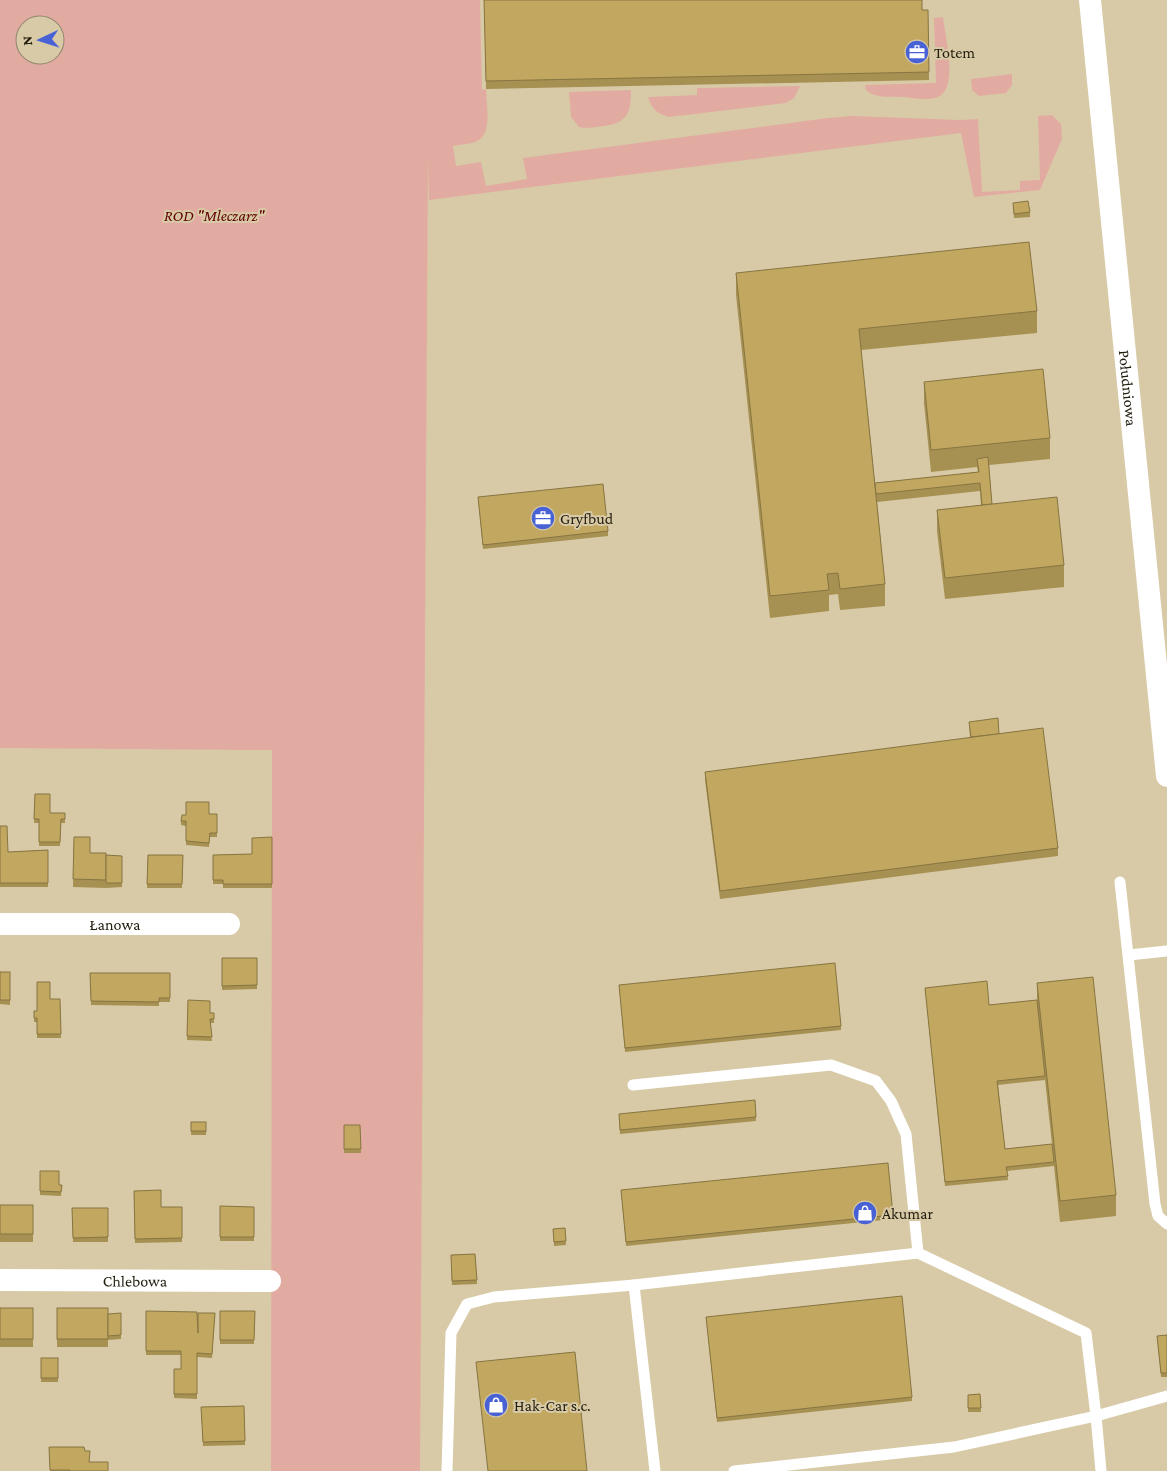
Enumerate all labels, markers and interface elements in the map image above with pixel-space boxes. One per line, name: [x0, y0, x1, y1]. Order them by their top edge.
north arrow: [15, 15, 65, 65]
text: N: [19, 35, 35, 46]
office icon: Totem: [904, 39, 930, 65]
place label: Totem: [934, 44, 975, 61]
park label: ROD "Mleczarz": [164, 207, 266, 224]
street label: Południowa: [1116, 349, 1140, 428]
office icon: Gryfbud: [530, 505, 556, 531]
place label: Gryfbud: [560, 510, 614, 528]
street label: Łanowa: [90, 916, 141, 933]
shop icon: Akumar: [852, 1200, 878, 1226]
place label: Akumar: [882, 1205, 933, 1222]
street label: Chlebowa: [103, 1272, 168, 1290]
shop icon: Hak-Car s.c.: [483, 1392, 509, 1418]
place label: Hak-Car s.c.: [514, 1397, 591, 1414]

